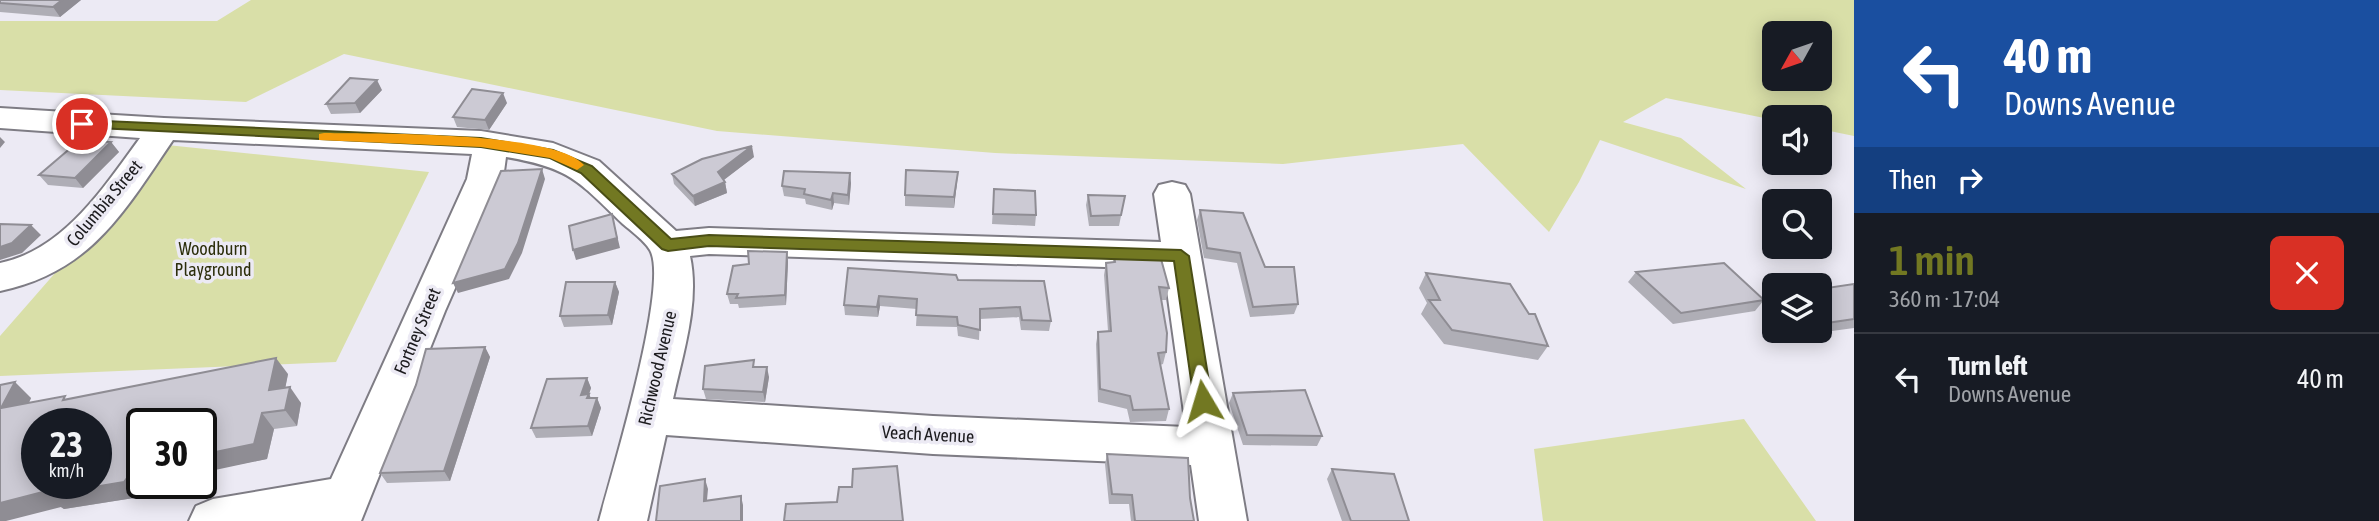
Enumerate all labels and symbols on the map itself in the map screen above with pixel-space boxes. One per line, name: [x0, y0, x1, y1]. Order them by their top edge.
north arrow: [1762, 21, 1832, 91]
pin: [52, 94, 112, 154]
street label: Columbia Street: [62, 156, 146, 250]
park label: Woodburn Playground: [175, 238, 251, 280]
street label: Fortney Street: [389, 285, 445, 377]
street label: Richwood Avenue: [634, 309, 680, 427]
position arrow: [1166, 364, 1240, 438]
speed limit sign: 30: [126, 408, 217, 499]
street label: Veach Avenue: [881, 421, 975, 447]

